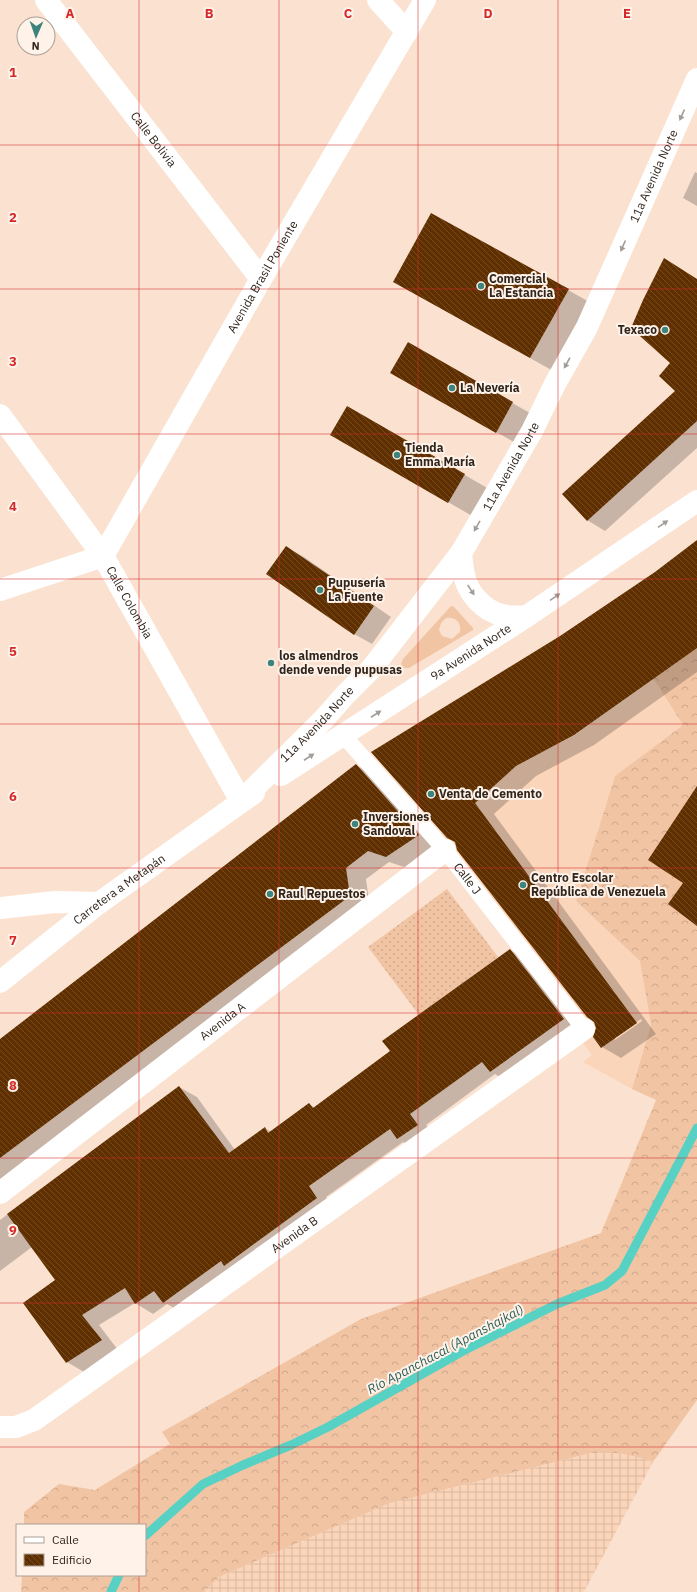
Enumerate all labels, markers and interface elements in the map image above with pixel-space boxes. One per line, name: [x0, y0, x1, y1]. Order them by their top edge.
text: A: [66, 5, 75, 22]
text: B: [205, 5, 214, 22]
text: C: [344, 5, 353, 22]
text: D: [483, 5, 493, 22]
text: E: [623, 5, 631, 22]
north arrow: [16, 16, 56, 56]
text: N: [31, 39, 40, 53]
text: 1: [9, 64, 17, 81]
street label: Calle Bolivia: [128, 108, 180, 170]
one-way arrow: [679, 109, 685, 120]
street label: 11a Avenida Norte: [626, 127, 681, 225]
text: 2: [9, 209, 17, 226]
street label: Avenida Brasil Poniente: [224, 217, 301, 335]
one-way arrow: [620, 240, 626, 252]
place label: Comercial La Estancia: [489, 271, 554, 300]
marker: Comercial La Estancia: [476, 281, 486, 291]
place label: Texaco: [618, 322, 657, 337]
marker: Texaco: [660, 325, 670, 335]
text: 3: [9, 353, 17, 370]
one-way arrow: [563, 357, 570, 369]
place label: La Nevería: [460, 380, 520, 395]
marker: La Nevería: [447, 383, 457, 393]
street label: 11a Avenida Norte: [479, 419, 542, 513]
place label: Tienda Emma María: [405, 440, 475, 469]
marker: Tienda Emma María: [392, 450, 402, 460]
text: 4: [9, 498, 17, 515]
one-way arrow: [474, 520, 481, 532]
one-way arrow: [657, 520, 668, 528]
street label: Calle Colombia: [103, 563, 156, 642]
place label: Pupusería La Fuente: [328, 575, 386, 604]
one-way arrow: [467, 584, 474, 596]
marker: Pupusería La Fuente: [315, 585, 325, 595]
one-way arrow: [550, 593, 560, 601]
street label: 9a Avenida Norte: [427, 620, 514, 683]
text: 5: [9, 643, 17, 660]
place label: los almendros dende vende pupusas: [279, 648, 402, 677]
marker: los almendros dende vende pupusas: [266, 658, 276, 668]
street label: 11a Avenida Norte: [277, 682, 357, 765]
one-way arrow: [371, 710, 381, 718]
one-way arrow: [304, 753, 314, 761]
place label: Venta de Cemento: [439, 786, 542, 801]
text: 6: [9, 788, 17, 805]
marker: Venta de Cemento: [426, 789, 436, 799]
place label: Inversiones Sandoval: [363, 809, 429, 838]
marker: Inversiones Sandoval: [350, 819, 360, 829]
street label: Carretera a Metapán: [70, 851, 168, 928]
street label: Calle J: [451, 860, 485, 897]
place label: Centro Escolar República de Venezuela: [531, 870, 666, 899]
marker: Centro Escolar República de Venezuela: [518, 880, 528, 890]
place label: Raul Repuestos: [278, 886, 366, 901]
marker: Raul Repuestos: [265, 889, 275, 899]
text: 7: [9, 932, 17, 949]
street label: Avenida A: [196, 999, 248, 1043]
text: 8: [9, 1077, 17, 1094]
street label: Avenida B: [268, 1213, 321, 1256]
text: 9: [9, 1222, 17, 1239]
water label: Río Apanchacal (Apanshajkal): [364, 1301, 526, 1398]
legend: [16, 1524, 146, 1576]
text: Calle: [52, 1532, 79, 1547]
text: Edificio: [52, 1552, 92, 1567]

